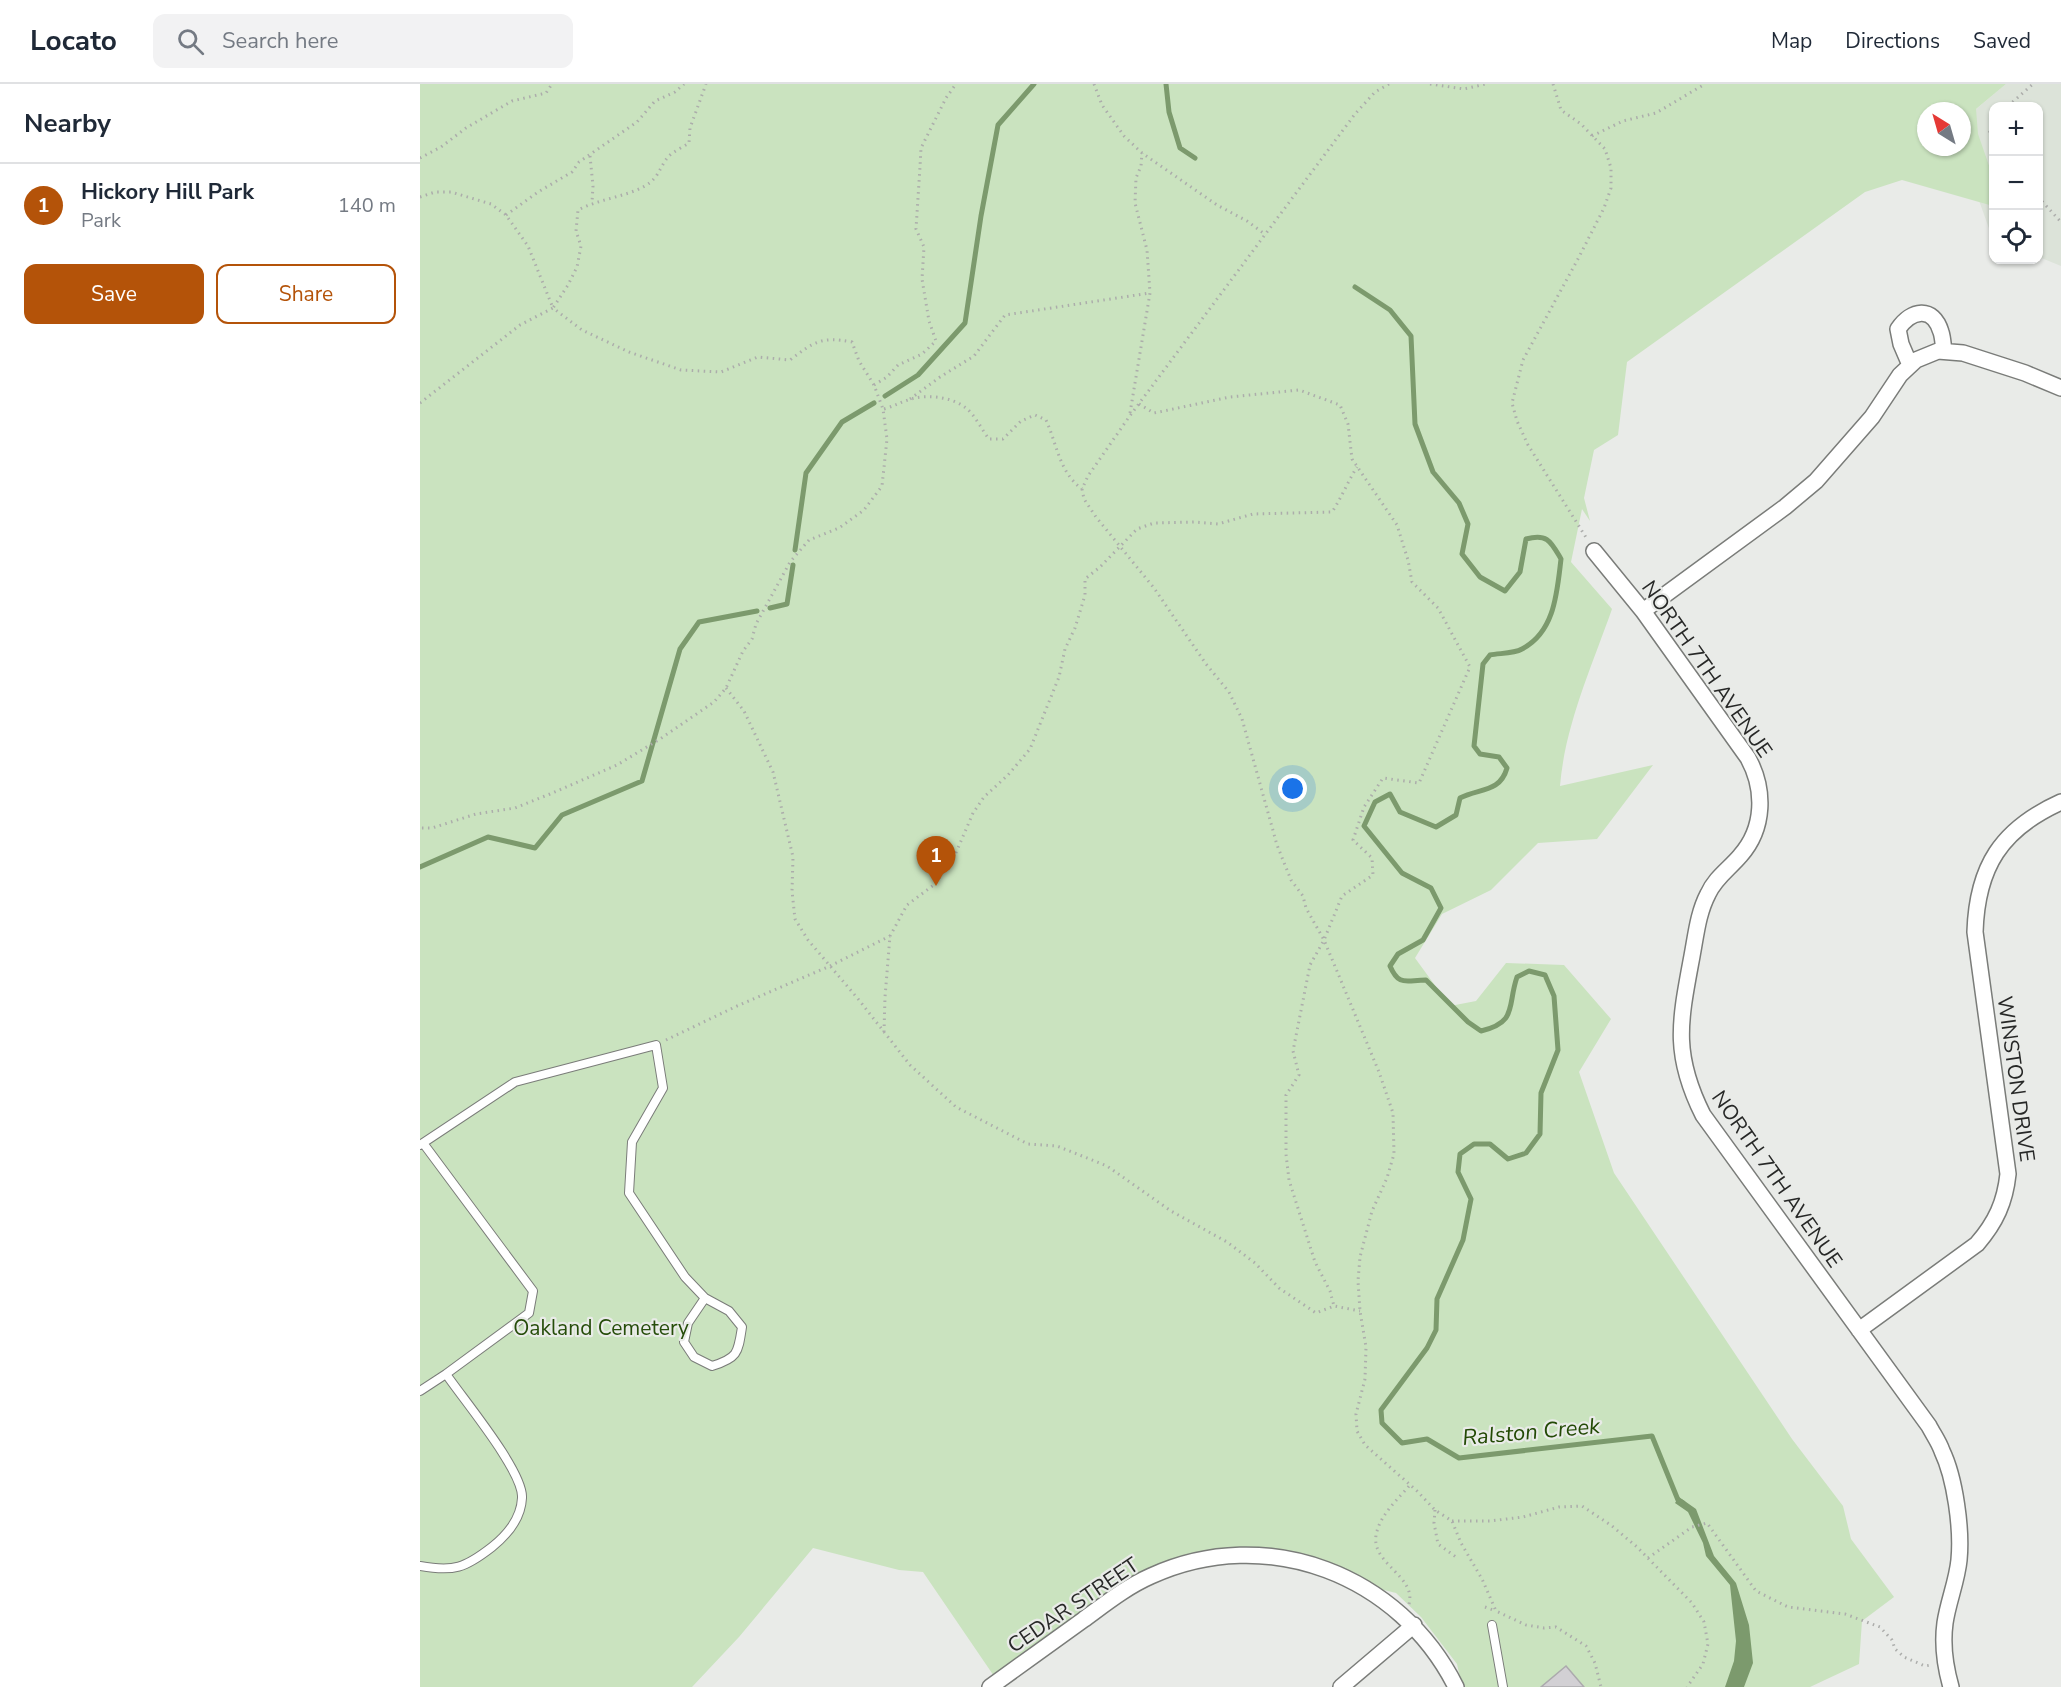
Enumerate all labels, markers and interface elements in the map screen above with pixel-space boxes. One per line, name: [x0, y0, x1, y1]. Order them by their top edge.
search box: [153, 14, 573, 68]
text: Locato: [30, 22, 117, 60]
icon: search: [174, 25, 207, 58]
text: Search here: [222, 26, 339, 56]
text: Map: [1771, 27, 1812, 55]
text: Directions: [1845, 27, 1940, 55]
text: Saved: [1973, 27, 2031, 55]
north arrow: [1917, 102, 1971, 156]
map controls: [1989, 102, 2043, 264]
button: +: [1989, 102, 2043, 156]
text: Nearby: [24, 106, 111, 141]
button: −: [1989, 156, 2043, 210]
text: Hickory Hill Park: [81, 177, 254, 207]
text: 1: [38, 192, 50, 219]
text: 140 m: [338, 192, 396, 219]
text: Park: [81, 207, 121, 234]
button: locate: [1989, 210, 2043, 264]
button: Save: [24, 264, 204, 324]
button: Share: [216, 264, 396, 324]
street label: NORTH 7TH AVENUE: [1635, 575, 1779, 763]
your location: [1278, 774, 1307, 803]
pin: 1: [916, 836, 956, 886]
street label: WINSTON DRIVE: [1991, 994, 2041, 1164]
street label: NORTH 7TH AVENUE: [1705, 1085, 1849, 1273]
park label: Oakland Cemetery: [513, 1314, 689, 1342]
water label: Ralston Creek: [1461, 1411, 1602, 1453]
street label: CEDAR STREET: [1002, 1551, 1144, 1659]

